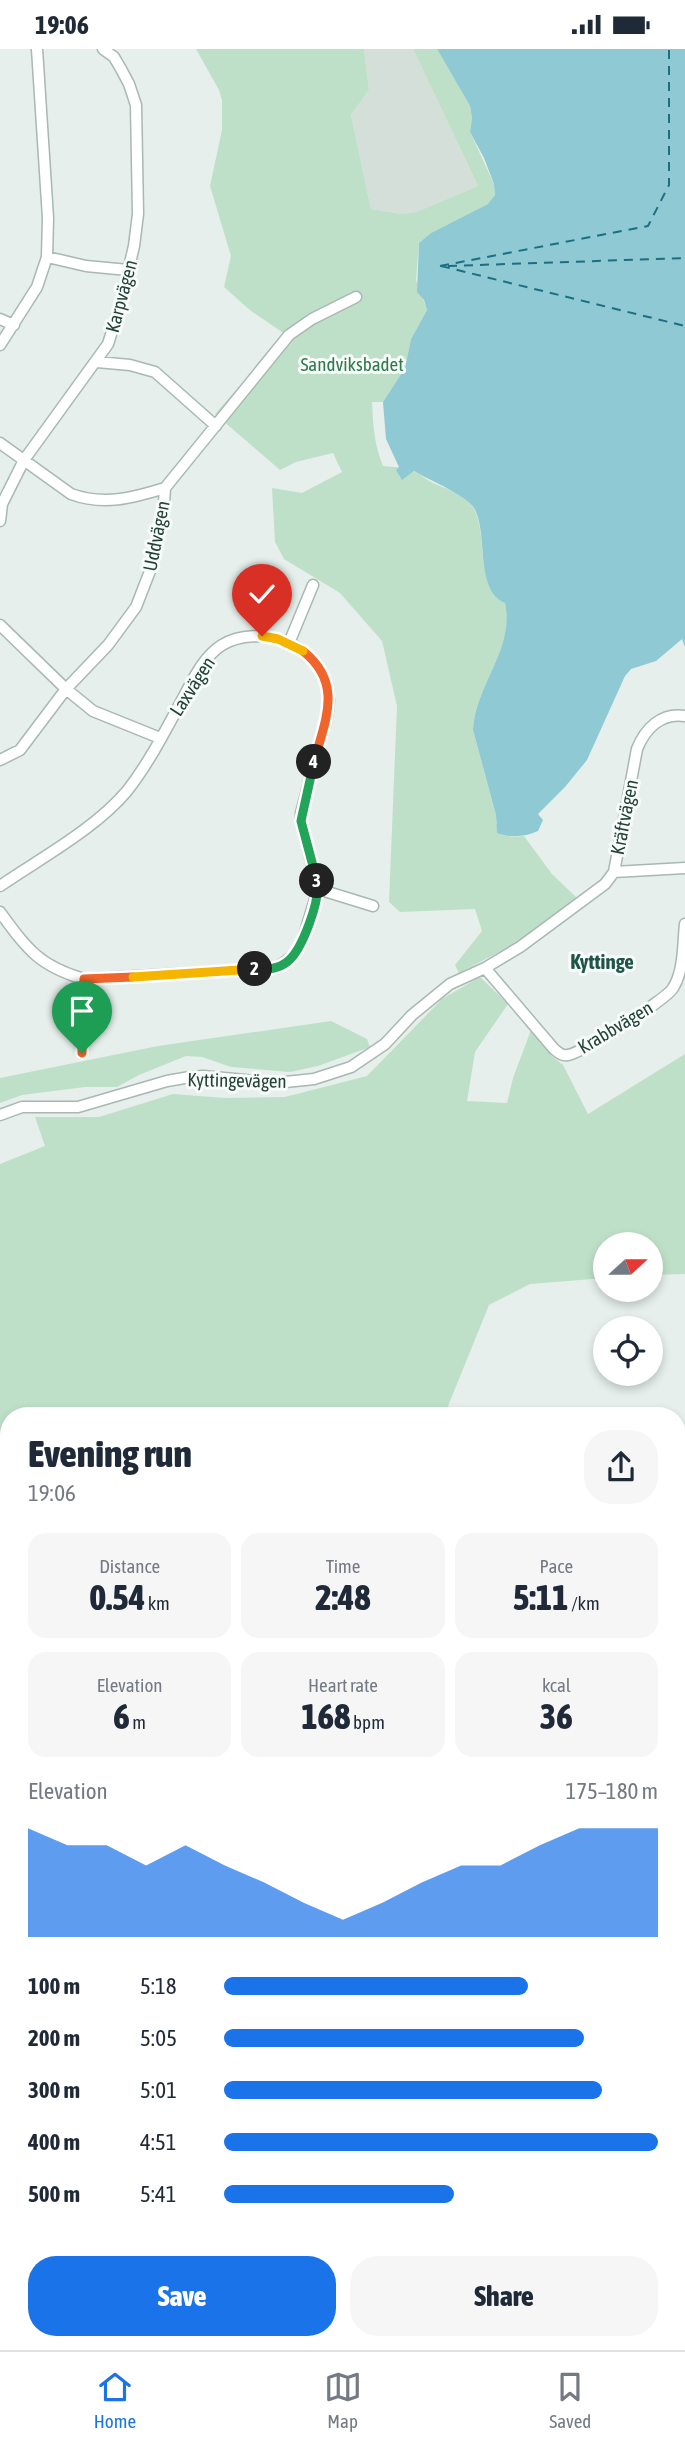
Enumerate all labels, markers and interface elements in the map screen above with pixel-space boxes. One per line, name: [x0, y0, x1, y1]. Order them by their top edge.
text: 19:06: [35, 10, 89, 40]
street label: Karpvägen: [101, 257, 141, 335]
park label: Sandviksbadet: [300, 353, 404, 375]
street label: Uddvägen: [138, 499, 174, 573]
pin: [232, 564, 292, 636]
icon: check: [243, 575, 281, 613]
street label: Laxvägen: [165, 652, 219, 720]
pin: 4: [296, 745, 332, 779]
text: 4: [309, 750, 318, 772]
street label: Kräftvägen: [606, 777, 642, 857]
pin: 3: [300, 863, 334, 899]
text: 3: [312, 869, 321, 891]
district label: Kyttinge: [570, 949, 634, 973]
pin: 2: [238, 951, 272, 986]
text: 2: [250, 957, 259, 979]
pin: [52, 981, 112, 1053]
icon: arrive: [63, 992, 101, 1030]
street label: Krabbvägen: [574, 996, 656, 1058]
street label: Kyttingevägen: [187, 1068, 287, 1092]
north arrow: [593, 1232, 663, 1302]
map controls: [593, 1232, 663, 1386]
button: locate: [593, 1316, 663, 1386]
button: share: [584, 1430, 658, 1504]
text: Evening run: [28, 1432, 192, 1475]
text: 19:06: [28, 1480, 76, 1506]
text: Distance: [99, 1555, 160, 1577]
text: Time: [326, 1555, 360, 1577]
text: Pace: [540, 1555, 573, 1577]
text: 0.54: [90, 1577, 145, 1617]
text: 2:48: [315, 1577, 371, 1617]
text: 5:11: [513, 1577, 569, 1617]
text: km: [145, 1592, 170, 1614]
text: /km: [569, 1592, 600, 1614]
text: Elevation: [97, 1674, 163, 1696]
text: Heart rate: [308, 1674, 378, 1696]
text: kcal: [542, 1674, 571, 1696]
text: 6: [113, 1696, 130, 1736]
text: 168: [301, 1696, 351, 1736]
text: 36: [540, 1696, 573, 1736]
text: m: [130, 1711, 146, 1733]
text: bpm: [351, 1711, 385, 1733]
text: Elevation: [28, 1778, 108, 1804]
text: 175–180 m: [565, 1778, 658, 1804]
text: 100 m: [28, 1973, 80, 1999]
text: 5:18: [140, 1973, 177, 1999]
text: 200 m: [28, 2025, 80, 2051]
text: 5:05: [140, 2025, 177, 2051]
text: 300 m: [28, 2077, 80, 2103]
text: 5:01: [140, 2077, 177, 2103]
text: 400 m: [28, 2129, 80, 2155]
text: 4:51: [140, 2129, 177, 2155]
text: 500 m: [28, 2181, 80, 2207]
text: 5:41: [140, 2181, 177, 2207]
button: Save: [28, 2256, 336, 2336]
button: Share: [350, 2256, 658, 2336]
tab: Home: [94, 2368, 136, 2432]
tab: Map: [324, 2368, 362, 2432]
tab: Saved: [549, 2368, 591, 2432]

